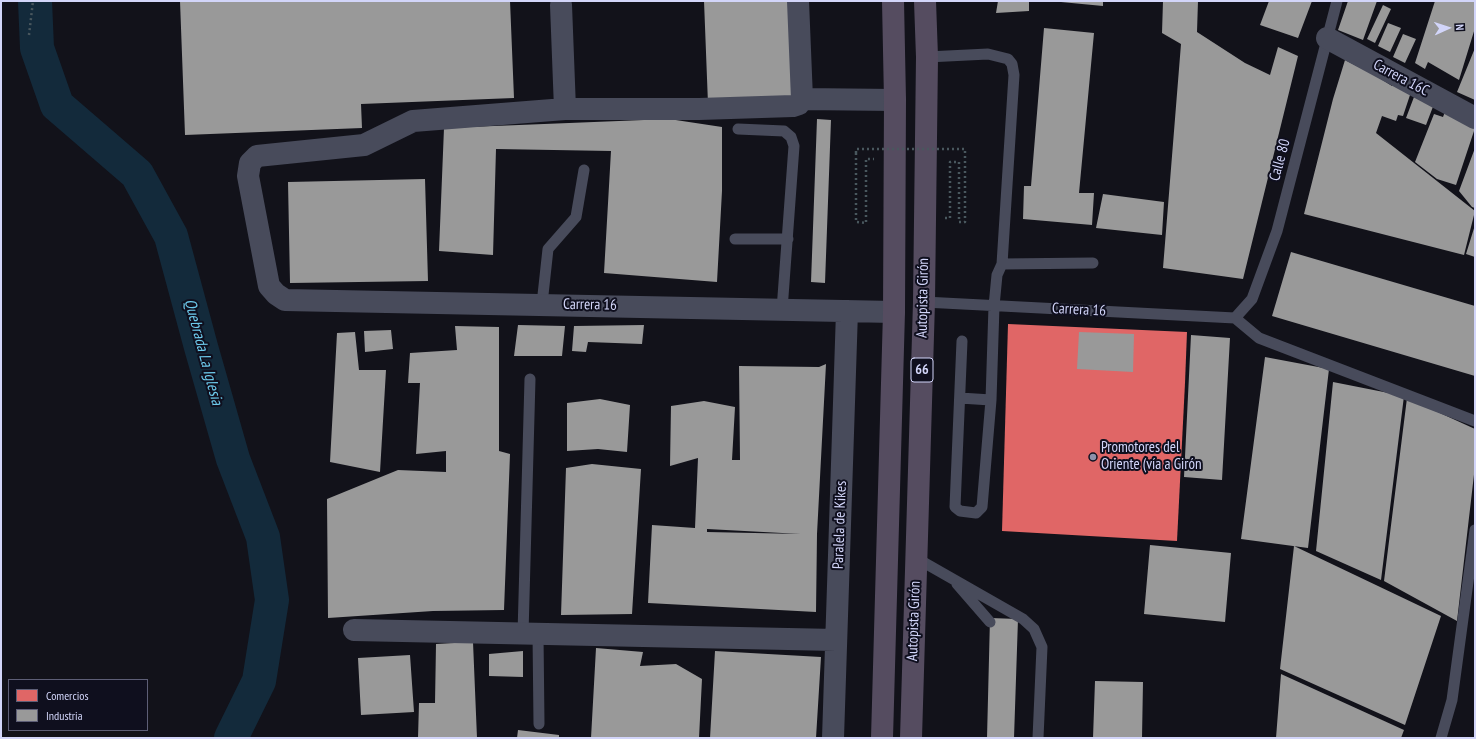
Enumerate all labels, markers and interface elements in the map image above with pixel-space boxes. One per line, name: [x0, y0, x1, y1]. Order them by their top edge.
north arrow: [1428, 8, 1468, 48]
text: N: [1453, 24, 1467, 31]
street label: Carrera 16C: [1370, 56, 1432, 100]
street label: Calle 80: [1266, 137, 1294, 183]
street label: Autopista Girón: [913, 258, 933, 338]
street label: Carrera 16: [563, 296, 617, 314]
water label: Quebrada La Iglesia: [180, 297, 226, 407]
street label: Carrera 16: [1052, 300, 1106, 320]
road number: 66: [911, 358, 933, 382]
place label: Promotores del Oriente (vía a Girón: [1101, 439, 1201, 474]
marker: Promotores del Oriente (vía a Girón: [1088, 452, 1098, 462]
street label: Paralela de Kikes: [829, 481, 851, 569]
street label: Autopista Girón: [904, 581, 924, 661]
legend: [8, 679, 148, 731]
text: Comercios: [46, 688, 89, 703]
text: Industria: [46, 708, 83, 723]

